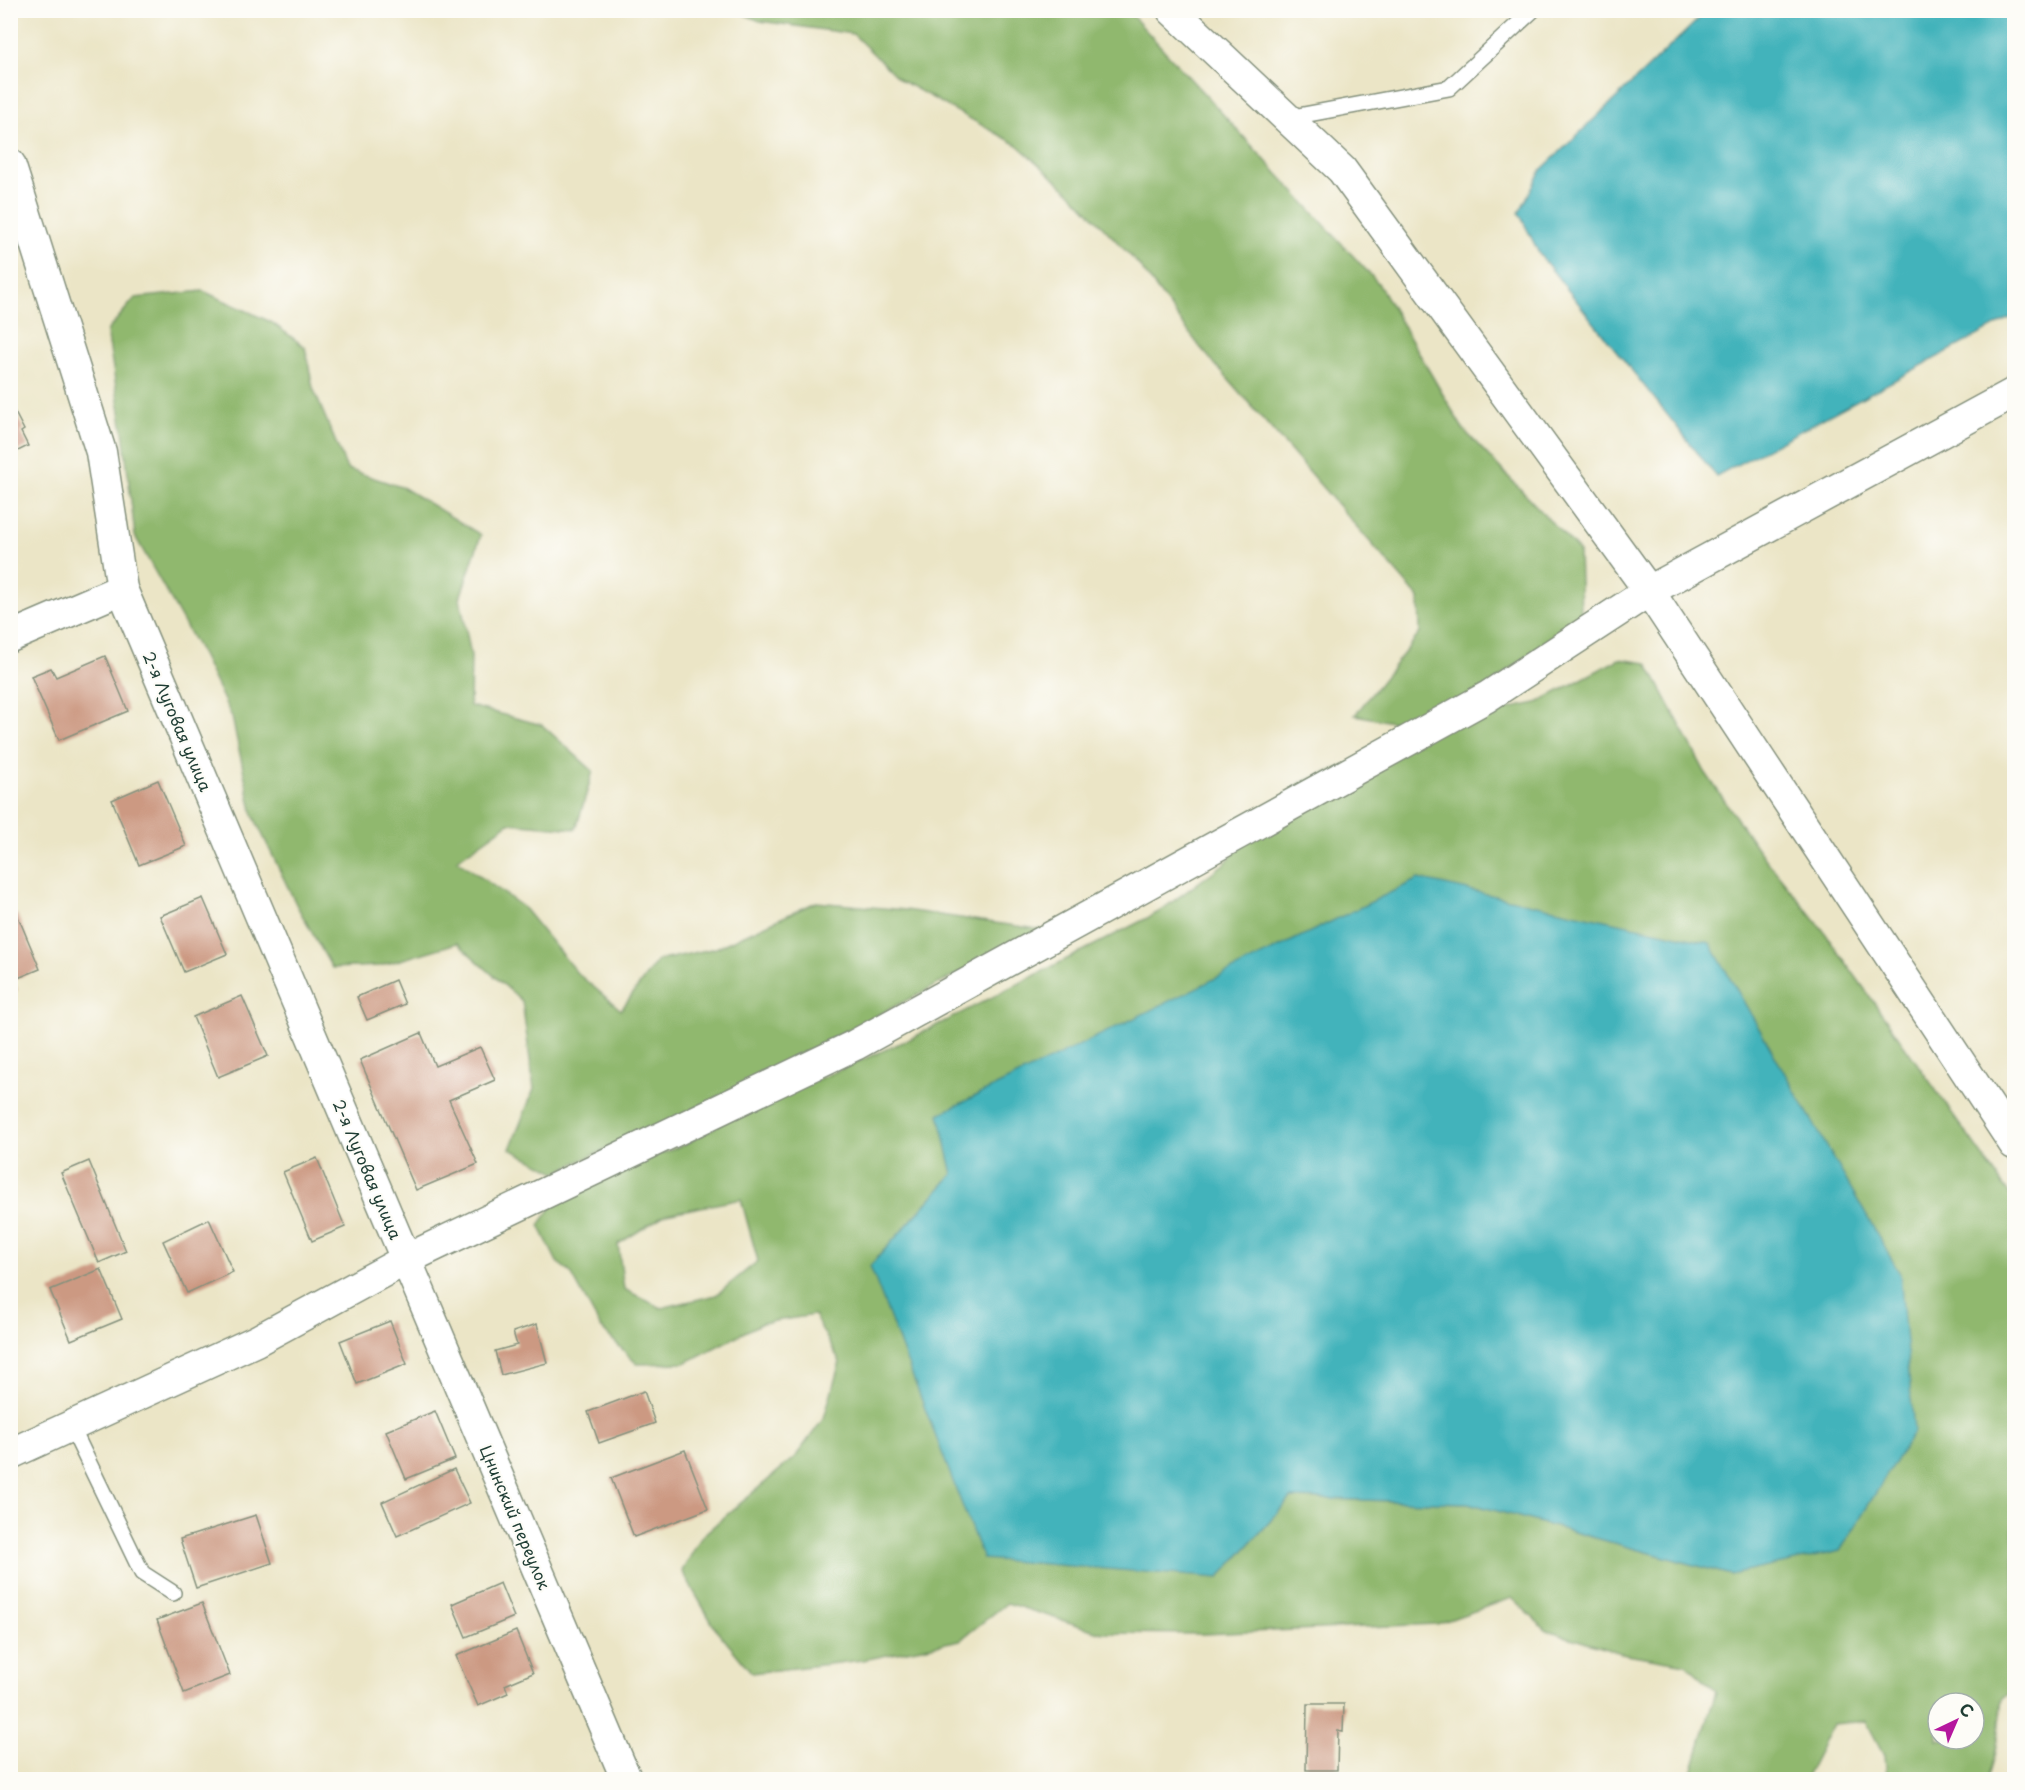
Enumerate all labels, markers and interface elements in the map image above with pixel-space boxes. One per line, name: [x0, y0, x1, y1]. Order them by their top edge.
street label: 2-я Луговая улица: [138, 647, 218, 795]
street label: 2-я Луговая улица: [328, 1095, 408, 1243]
street label: Цнинский переулок: [475, 1441, 557, 1593]
north arrow: [1926, 1691, 1986, 1751]
text: С: [1954, 1697, 1980, 1722]

